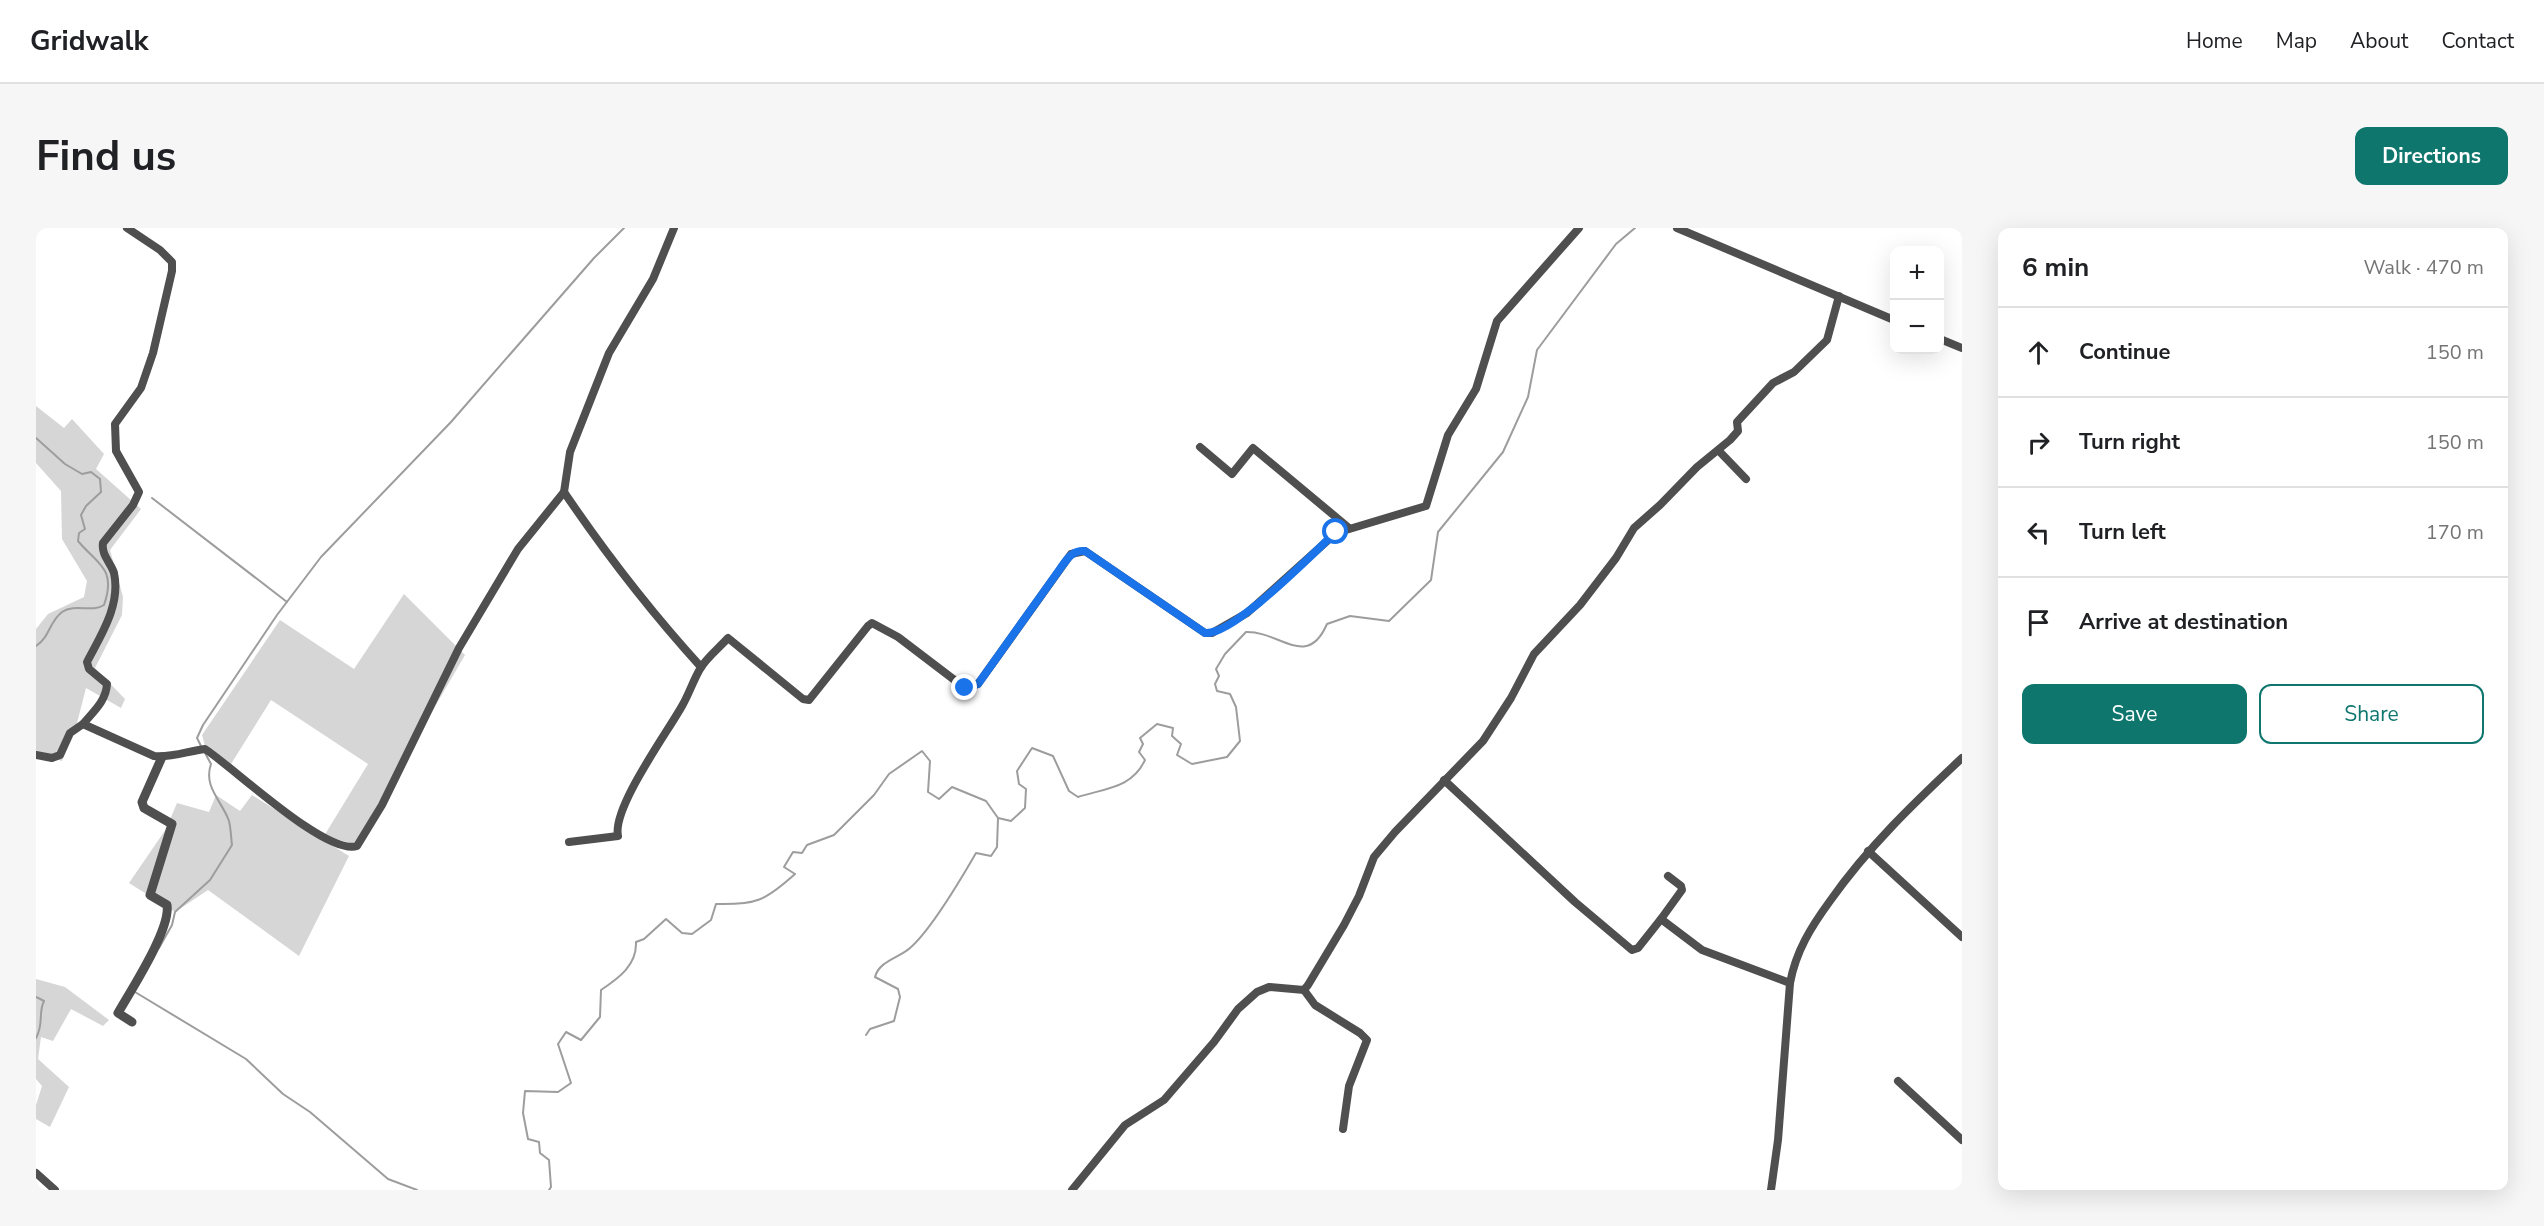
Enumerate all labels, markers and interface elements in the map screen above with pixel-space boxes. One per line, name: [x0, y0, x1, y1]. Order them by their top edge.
text: Gridwalk: [30, 22, 148, 60]
text: Home: [2186, 27, 2243, 55]
text: Map: [2276, 27, 2317, 55]
text: About: [2350, 27, 2408, 55]
text: Contact: [2441, 27, 2514, 55]
button: Directions: [2355, 127, 2508, 185]
text: Find us: [36, 128, 176, 185]
map controls: [1890, 246, 1944, 354]
button: +: [1890, 246, 1944, 300]
text: 6 min: [2022, 250, 2089, 285]
text: Walk · 470 m: [2364, 254, 2484, 281]
button: −: [1890, 300, 1944, 354]
icon: ahead: [2022, 336, 2055, 369]
text: Continue: [2079, 337, 2170, 367]
text: 150 m: [2426, 339, 2484, 366]
icon: right: [2022, 426, 2055, 459]
text: Turn right: [2079, 427, 2180, 457]
text: 150 m: [2426, 429, 2484, 456]
icon: left: [2022, 516, 2055, 549]
text: Turn left: [2079, 517, 2166, 547]
route start: [1322, 518, 1348, 544]
text: 170 m: [2426, 519, 2484, 546]
icon: arrive: [2022, 606, 2055, 639]
text: Arrive at destination: [2079, 607, 2288, 637]
route end: [951, 674, 977, 700]
button: Save: [2022, 684, 2247, 744]
button: Share: [2259, 684, 2484, 744]

